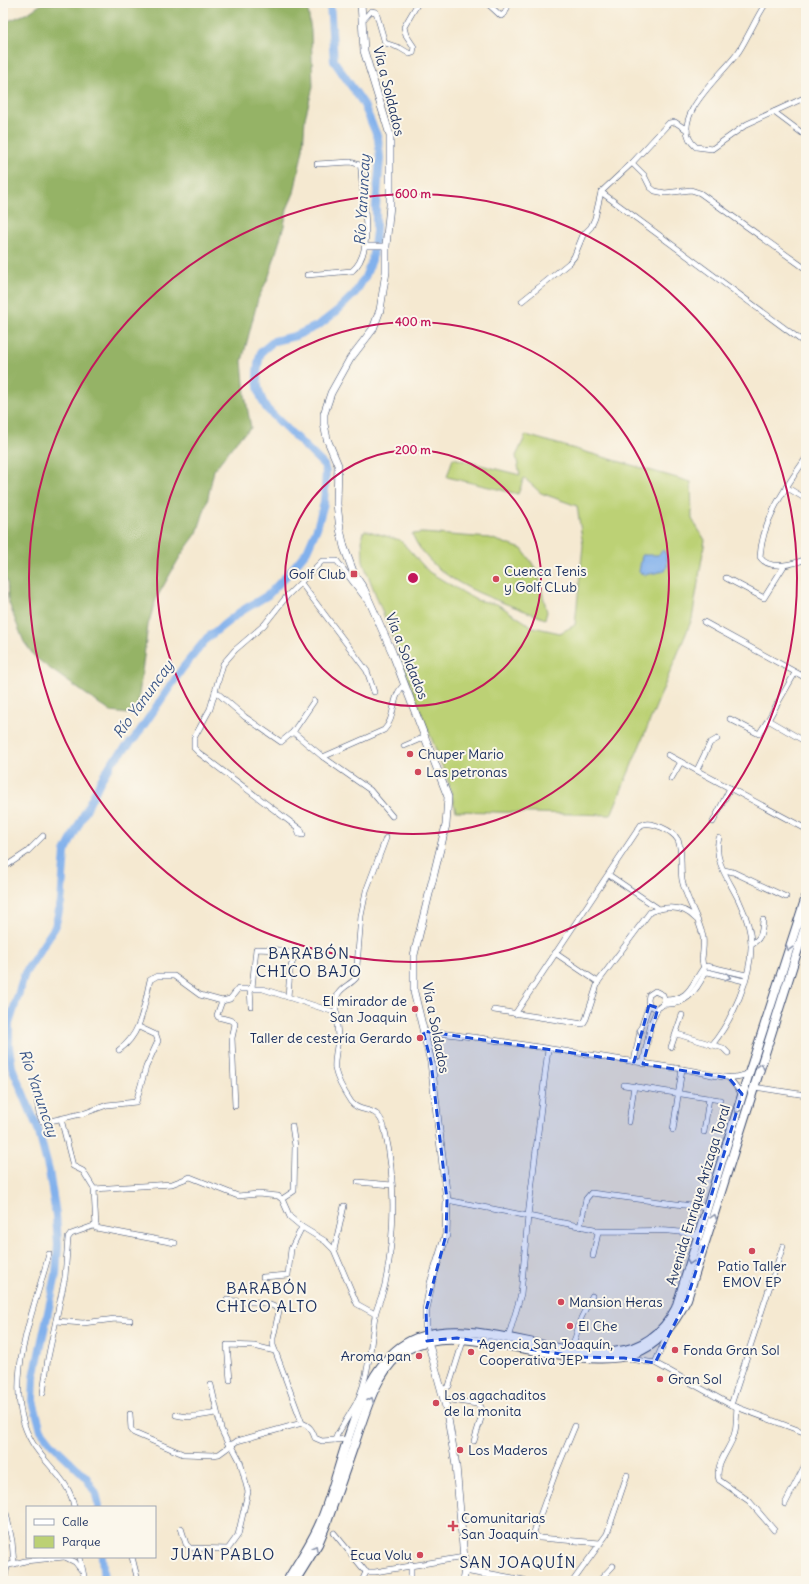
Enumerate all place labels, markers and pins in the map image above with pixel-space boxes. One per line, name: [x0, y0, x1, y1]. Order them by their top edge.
place label: Cuenca Tenis y Golf CLub: [504, 562, 587, 596]
place label: Golf Club: [289, 565, 346, 583]
marker: Golf Club: [349, 569, 359, 579]
centre of rings: [406, 571, 420, 585]
marker: Cuenca Tenis y Golf CLub: [491, 574, 501, 584]
place label: Chuper Mario: [418, 745, 504, 763]
marker: Chuper Mario: [405, 749, 415, 759]
place label: Las petronas: [426, 763, 507, 781]
marker: Las petronas: [413, 767, 423, 777]
place label: El mirador de San Joaquin: [323, 992, 407, 1026]
marker: El mirador de San Joaquin: [410, 1004, 420, 1014]
place label: Taller de cestería Gerardo: [250, 1029, 412, 1047]
marker: Taller de cestería Gerardo: [415, 1033, 425, 1043]
marker: Patio Taller EMOV EP: [747, 1246, 757, 1256]
place label: Patio Taller EMOV EP: [717, 1257, 787, 1291]
place label: Mansion Heras: [569, 1293, 663, 1311]
marker: Mansion Heras: [556, 1297, 566, 1307]
place label: El Che: [578, 1317, 618, 1335]
marker: El Che: [565, 1321, 575, 1331]
place label: Agencia San Joaquín, Cooperativa JEP: [479, 1335, 613, 1369]
place label: Fonda Gran Sol: [683, 1341, 780, 1359]
marker: Fonda Gran Sol: [670, 1345, 680, 1355]
place label: Aroma pan: [341, 1347, 411, 1365]
marker: Agencia San Joaquín, Cooperativa JEP: [466, 1347, 476, 1357]
marker: Aroma pan: [414, 1351, 424, 1361]
place label: Gran Sol: [668, 1370, 722, 1388]
marker: Gran Sol: [655, 1374, 665, 1384]
place label: Los agachaditos de la monita: [444, 1386, 546, 1420]
marker: Los agachaditos de la monita: [431, 1398, 441, 1408]
place label: Los Maderos: [468, 1441, 548, 1459]
marker: Los Maderos: [455, 1445, 465, 1455]
place label: Comunitarias San Joaquín: [461, 1509, 546, 1543]
marker: Comunitarias San Joaquín: [448, 1521, 458, 1531]
place label: Ecua Volu: [350, 1546, 412, 1564]
marker: Ecua Volu: [415, 1550, 425, 1560]

